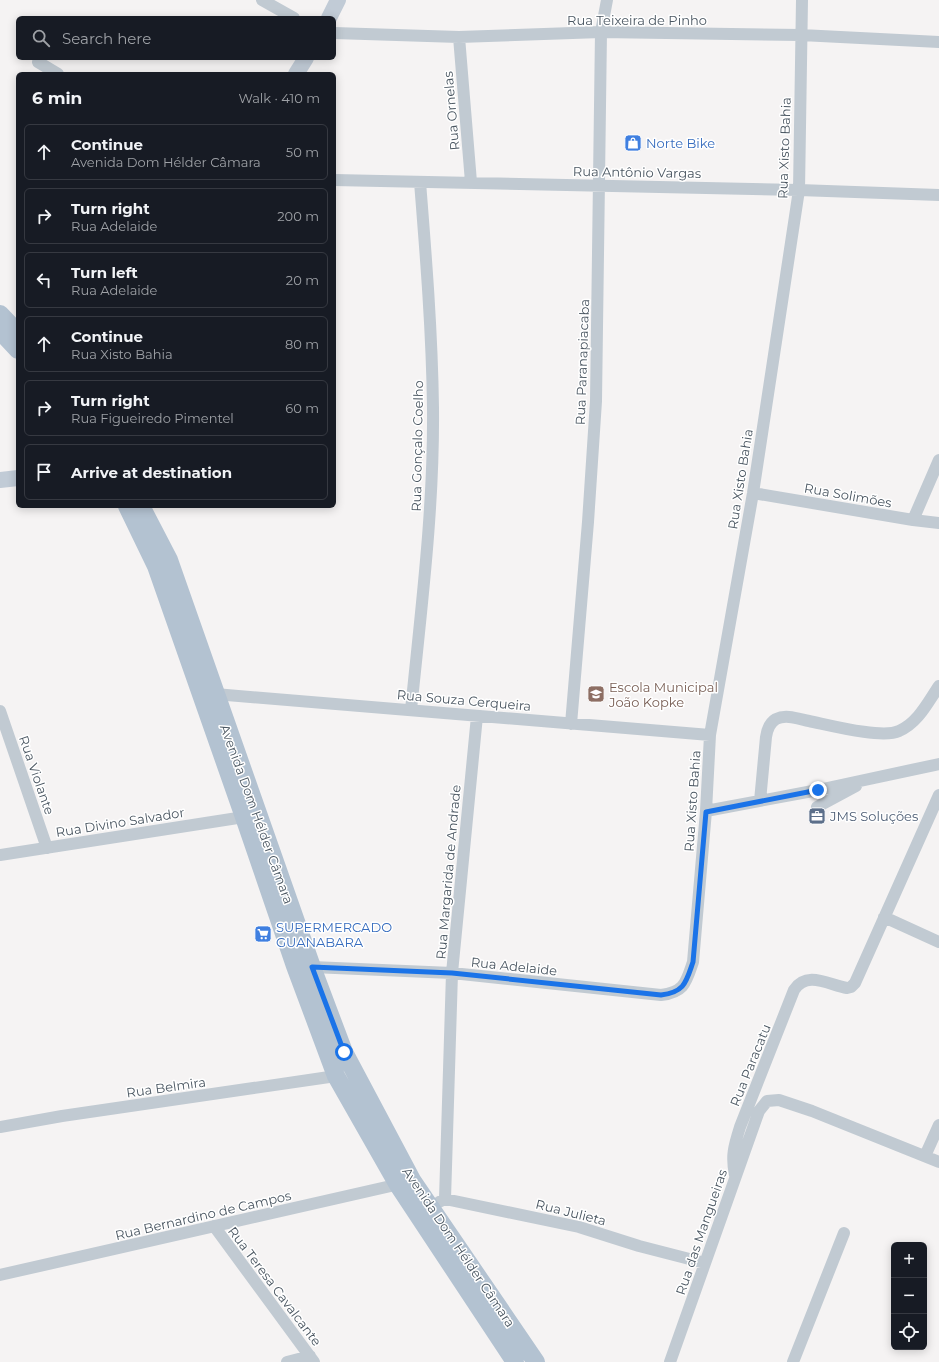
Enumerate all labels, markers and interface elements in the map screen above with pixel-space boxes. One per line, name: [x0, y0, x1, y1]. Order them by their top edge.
street label: Rua Teixeira de Pinho: [567, 12, 707, 28]
search box: [16, 16, 336, 60]
icon: search: [30, 27, 52, 49]
text: Search here: [62, 29, 151, 48]
street label: Rua Ornelas: [440, 71, 462, 151]
text: 6 min: [32, 88, 82, 108]
text: Walk · 410 m: [238, 90, 320, 106]
street label: Rua Xisto Bahia: [774, 97, 794, 199]
shop icon: Norte Bike: [623, 133, 643, 153]
text: Continue: [71, 135, 143, 154]
place label: Norte Bike: [646, 135, 715, 151]
icon: ahead: [33, 141, 55, 163]
text: 50 m: [286, 144, 319, 160]
text: Avenida Dom Hélder Câmara: [71, 154, 261, 170]
street label: Rua Antônio Vargas: [573, 163, 701, 181]
text: Turn right: [71, 199, 150, 218]
icon: right: [33, 205, 55, 227]
text: 200 m: [277, 208, 319, 224]
text: Rua Adelaide: [71, 218, 157, 234]
text: Turn left: [71, 263, 138, 282]
icon: left: [33, 269, 55, 291]
text: 20 m: [286, 272, 319, 288]
text: Rua Adelaide: [71, 282, 157, 298]
street label: Rua Paranapiacaba: [572, 299, 592, 425]
text: Continue: [71, 327, 143, 346]
icon: ahead: [33, 333, 55, 355]
text: 80 m: [285, 336, 319, 352]
text: Rua Xisto Bahia: [71, 346, 173, 362]
street label: Rua Gonçalo Coelho: [408, 380, 426, 512]
text: Turn right: [71, 391, 150, 410]
icon: right: [33, 397, 55, 419]
text: 60 m: [285, 400, 319, 416]
text: Rua Figueiredo Pimentel: [71, 410, 234, 426]
street label: Rua Xisto Bahia: [724, 428, 756, 530]
icon: arrive: [33, 461, 55, 483]
text: Arrive at destination: [71, 463, 232, 482]
street label: Rua Solimões: [803, 479, 893, 511]
place label: Escola Municipal João Kopke: [608, 679, 718, 710]
school or university icon: Escola Municipal João Kopke: [586, 684, 606, 704]
street label: Rua Souza Cerqueira: [396, 686, 532, 714]
street label: Avenida Dom Hélder Câmara: [217, 722, 297, 906]
street label: Rua Violante: [16, 733, 58, 817]
street label: Rua Xisto Bahia: [680, 750, 704, 852]
route end: [809, 781, 827, 799]
street label: Rua Margarida de Andrade: [432, 784, 464, 960]
street label: Rua Divino Salvador: [54, 804, 186, 840]
office icon: JMS Soluções: [807, 806, 827, 826]
place label: JMS Soluções: [829, 808, 918, 824]
place label: SUPERMERCADO GUANABARA: [276, 919, 392, 950]
supermarket icon: SUPERMERCADO GUANABARA: [253, 924, 273, 944]
street label: Rua Adelaide: [470, 954, 558, 978]
street label: Rua Paracatu: [726, 1021, 774, 1109]
route start: [335, 1043, 353, 1061]
street label: Rua Belmira: [125, 1074, 207, 1100]
street label: Avenida Dom Hélder Câmara: [399, 1164, 519, 1330]
street label: Rua das Mangueiras: [672, 1167, 730, 1297]
street label: Rua Bernardino de Campos: [113, 1187, 293, 1243]
street label: Rua Julieta: [534, 1196, 608, 1228]
street label: Rua Teresa Cavalcante: [225, 1223, 325, 1349]
map controls: [891, 1242, 927, 1350]
button: +: [891, 1242, 927, 1278]
button: −: [891, 1278, 927, 1314]
button: locate: [891, 1314, 927, 1350]

